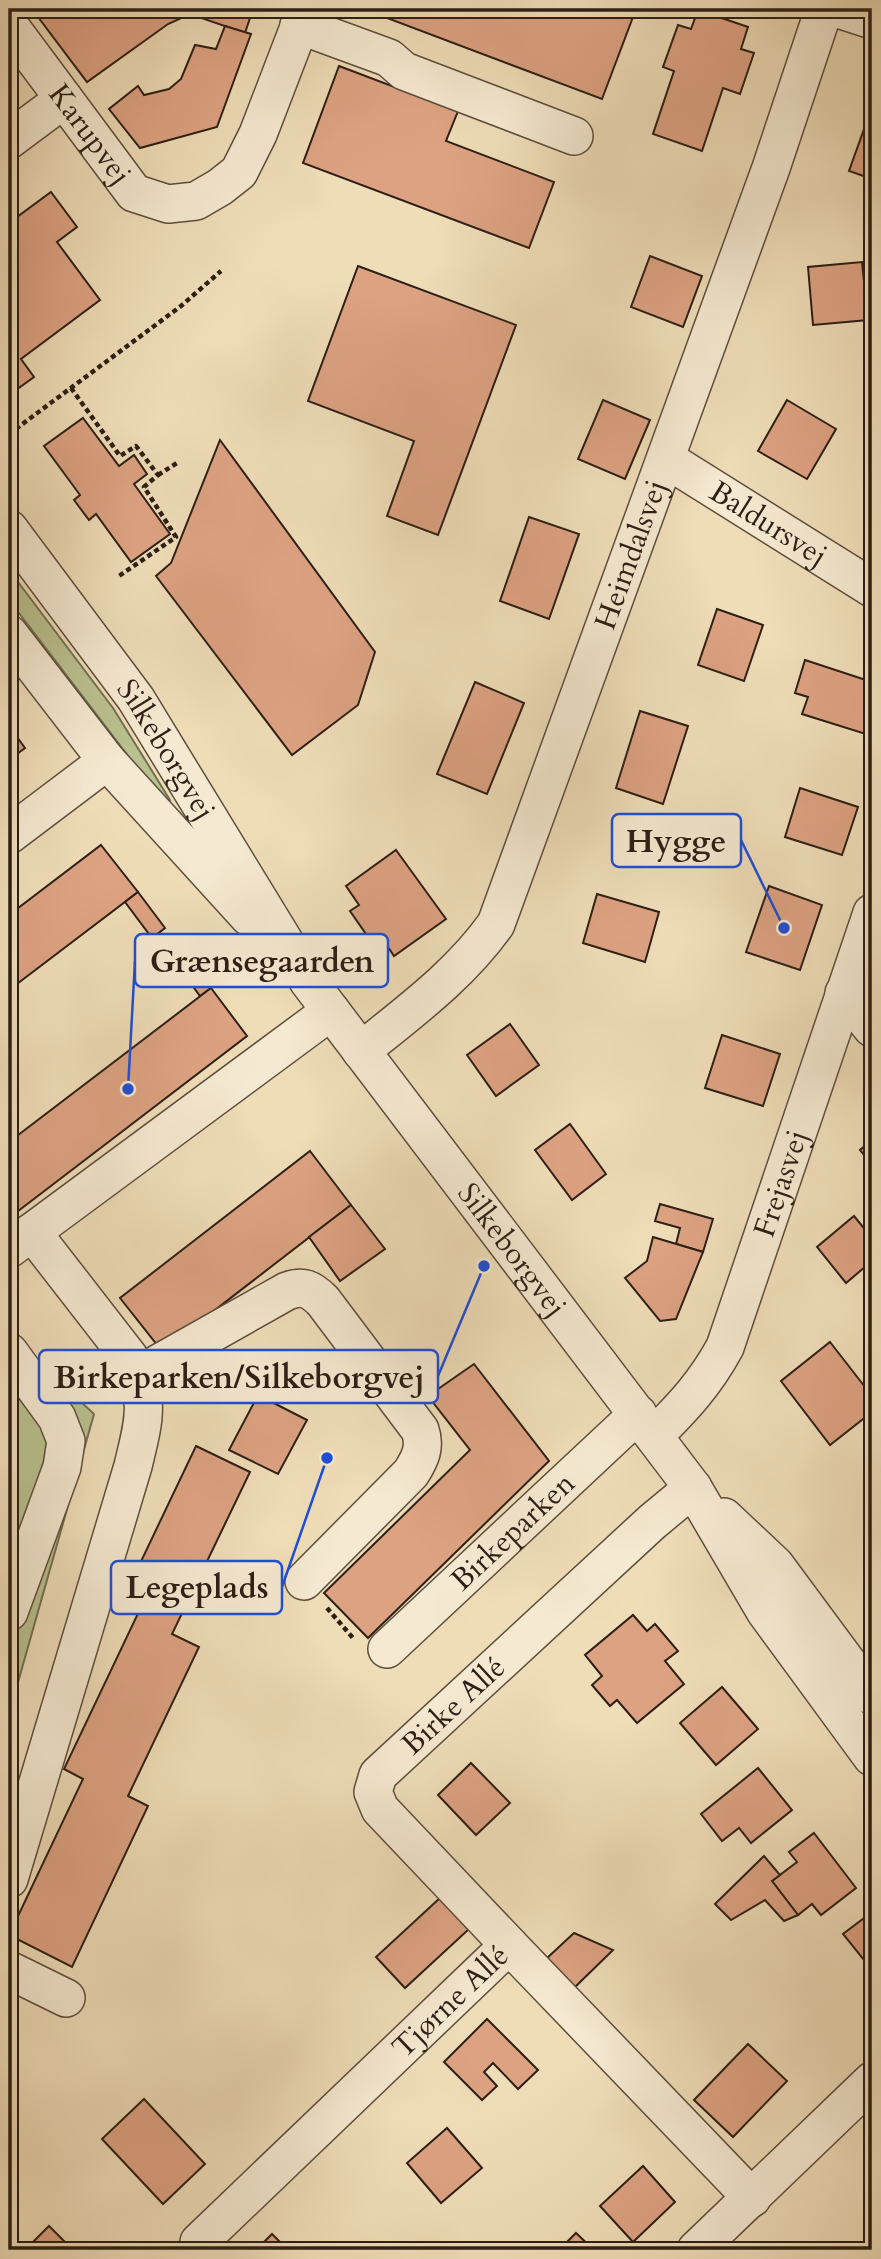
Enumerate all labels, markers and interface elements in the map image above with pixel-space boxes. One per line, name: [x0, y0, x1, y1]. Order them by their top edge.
street label: Karupvej: [39, 76, 141, 193]
street label: Baldursvej: [702, 471, 835, 576]
street label: Heimdalsvej: [585, 474, 677, 635]
street label: Silkeborgvej: [107, 671, 225, 828]
callout: Hygge: [612, 814, 741, 867]
text: Hygge: [626, 820, 726, 864]
callout: Grænsegaarden: [135, 934, 388, 987]
text: Grænsegaarden: [150, 940, 375, 984]
street label: Frejasvej: [744, 1125, 818, 1242]
street label: Silkeborgvej: [448, 1175, 576, 1325]
callout: Birkeparken/Silkeborgvej: [39, 1350, 438, 1403]
text: Birkeparken/Silkeborgvej: [53, 1356, 425, 1400]
street label: Birkeparken: [442, 1463, 584, 1600]
callout: Legeplads: [111, 1561, 282, 1614]
text: Legeplads: [125, 1566, 269, 1610]
street label: Birke Allé: [393, 1647, 514, 1764]
street label: Tjørne Allé: [383, 1936, 518, 2067]

